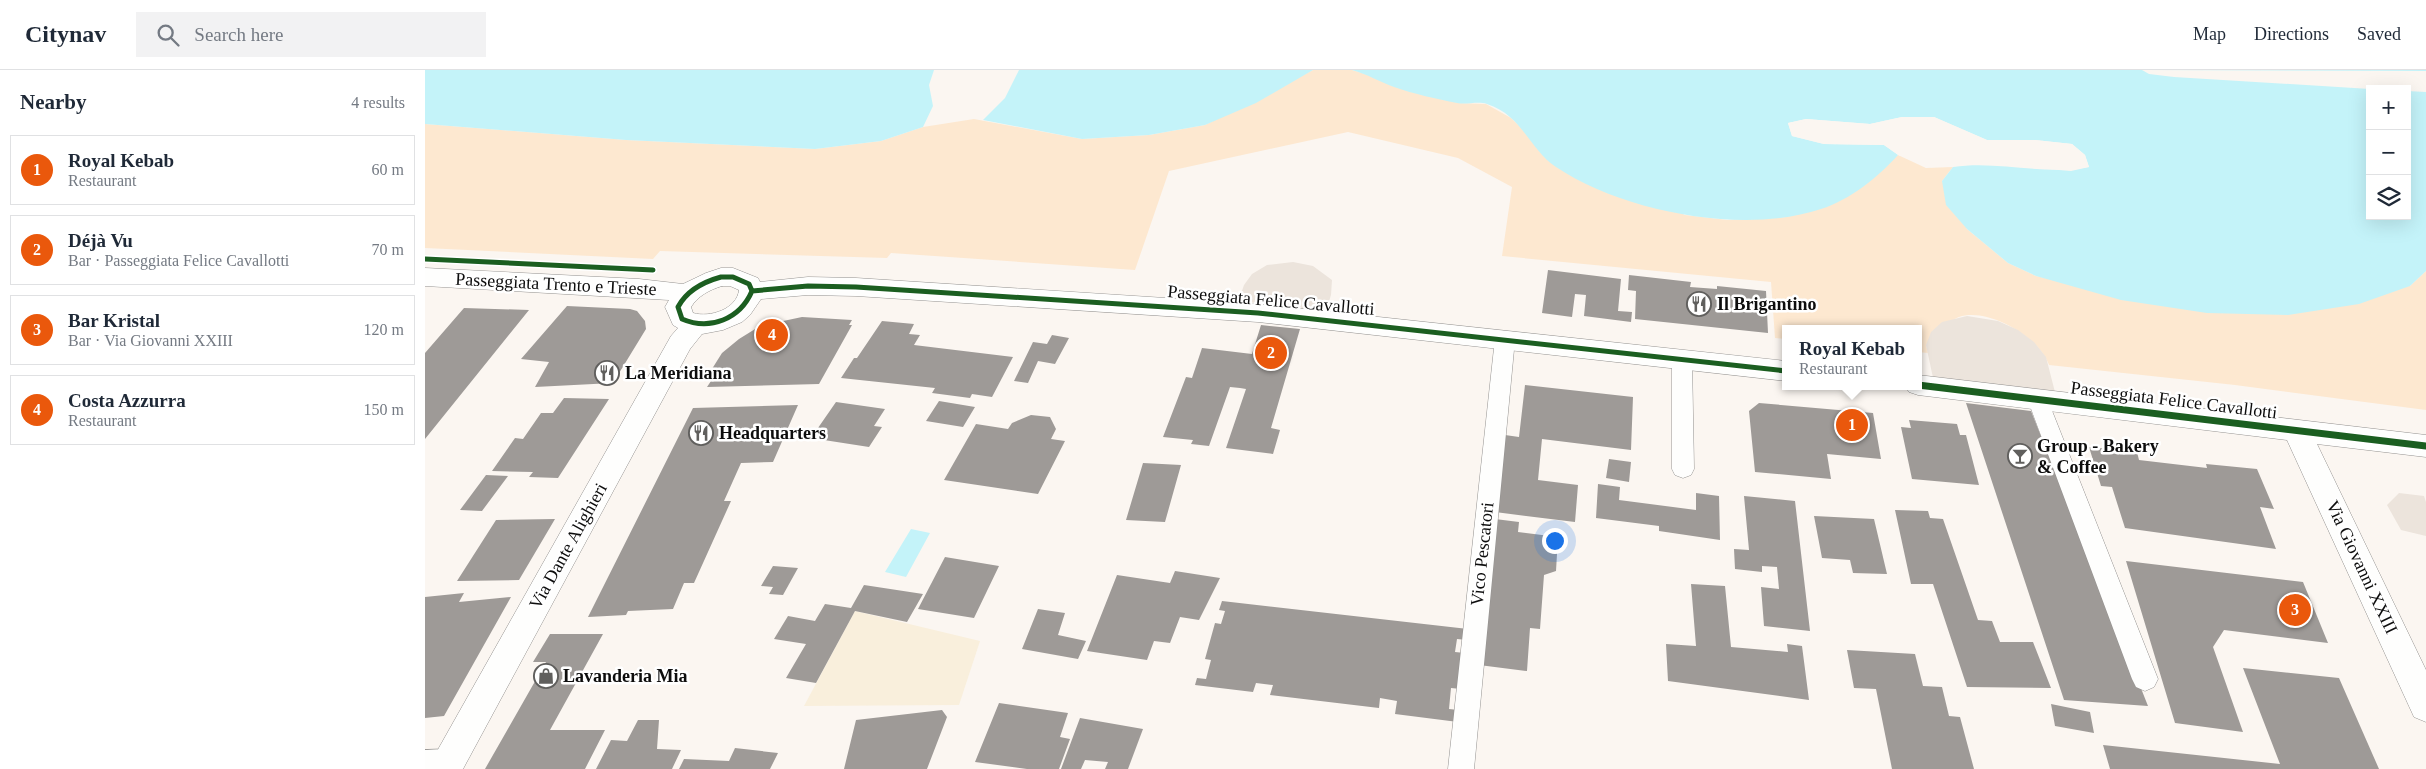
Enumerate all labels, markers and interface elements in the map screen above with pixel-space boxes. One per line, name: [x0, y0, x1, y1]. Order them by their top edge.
search box: [136, 12, 486, 57]
text: Citynav: [25, 21, 106, 47]
icon: search: [154, 21, 182, 49]
text: Search here: [194, 24, 283, 45]
text: Map: [2193, 24, 2226, 44]
text: Directions: [2254, 24, 2329, 44]
text: Saved: [2357, 24, 2401, 44]
map controls: [2366, 85, 2411, 220]
button: +: [2366, 85, 2411, 130]
text: Nearby: [20, 90, 87, 114]
text: 4 results: [351, 94, 405, 111]
button: −: [2366, 130, 2411, 175]
text: Royal Kebab: [68, 150, 174, 171]
text: 1: [33, 161, 41, 178]
text: 60 m: [372, 161, 404, 178]
text: Restaurant: [68, 172, 136, 189]
button: layers: [2366, 175, 2411, 220]
text: Déjà Vu: [68, 230, 133, 251]
text: 2: [33, 241, 41, 258]
text: 70 m: [372, 241, 404, 258]
text: Bar · Passeggiata Felice Cavallotti: [68, 252, 289, 269]
street label: Passeggiata Trento e Trieste: [455, 269, 657, 299]
street label: Passeggiata Felice Cavallotti: [1167, 281, 1375, 319]
restaurant icon: Il Brigantino: [1686, 291, 1712, 317]
place label: Il Brigantino: [1717, 294, 1817, 314]
text: Bar Kristal: [68, 310, 160, 331]
pin: 4: [756, 316, 788, 354]
text: 3: [33, 321, 41, 338]
text: 120 m: [364, 321, 404, 338]
popup: [1782, 325, 1922, 390]
text: Bar · Via Giovanni XXIII: [68, 332, 233, 349]
pin: 2: [1255, 334, 1287, 372]
text: Royal Kebab: [1799, 338, 1905, 359]
restaurant icon: La Meridiana: [594, 360, 620, 386]
text: Restaurant: [1799, 360, 1867, 377]
place label: La Meridiana: [625, 363, 732, 383]
street label: Passeggiata Felice Cavallotti: [2070, 377, 2278, 423]
text: Costa Azzurra: [68, 390, 186, 411]
text: 4: [33, 401, 41, 418]
text: 150 m: [364, 401, 404, 418]
pin: 1: [1836, 406, 1868, 444]
text: Restaurant: [68, 412, 136, 429]
restaurant icon: Headquarters: [688, 420, 714, 446]
place label: Headquarters: [719, 423, 826, 443]
place label: Group - Bakery & Coffee: [2037, 436, 2159, 477]
bar icon: Group - Bakery & Coffee: [2007, 443, 2033, 469]
street label: Via Dante Alighieri: [525, 480, 611, 612]
street label: Via Giovanni XXIII: [2322, 497, 2402, 637]
street label: Vico Pescatori: [1467, 501, 1497, 607]
your location: [1542, 528, 1568, 554]
pin: 3: [2279, 591, 2311, 629]
shop icon: Lavanderia Mia: [533, 663, 559, 689]
place label: Lavanderia Mia: [563, 666, 688, 686]

